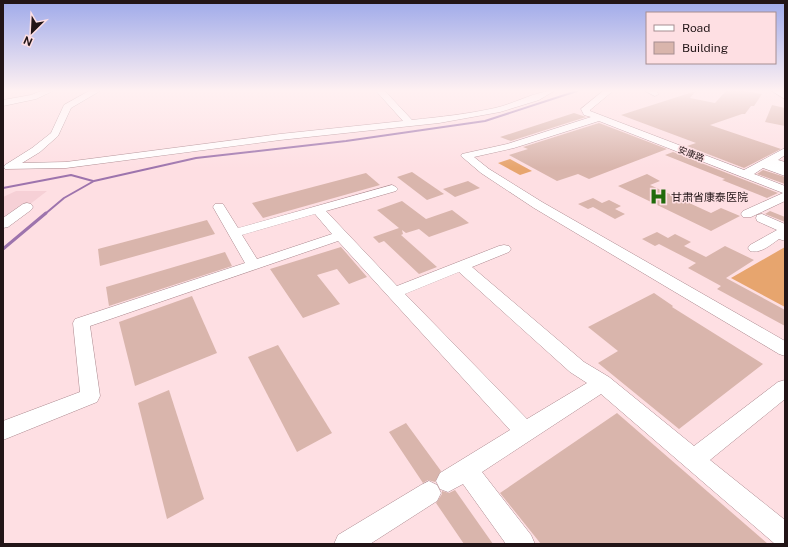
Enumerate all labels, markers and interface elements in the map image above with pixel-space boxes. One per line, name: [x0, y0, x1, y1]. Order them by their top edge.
north arrow: [12, 12, 52, 52]
legend: [646, 12, 776, 64]
text: Road: [682, 21, 710, 35]
text: N: [22, 34, 34, 48]
text: Building: [682, 41, 728, 55]
street label: 安康路: [677, 144, 706, 164]
hospital icon: 甘肃省康泰医院: [648, 187, 668, 207]
place label: 甘肃省康泰医院: [671, 191, 748, 203]

